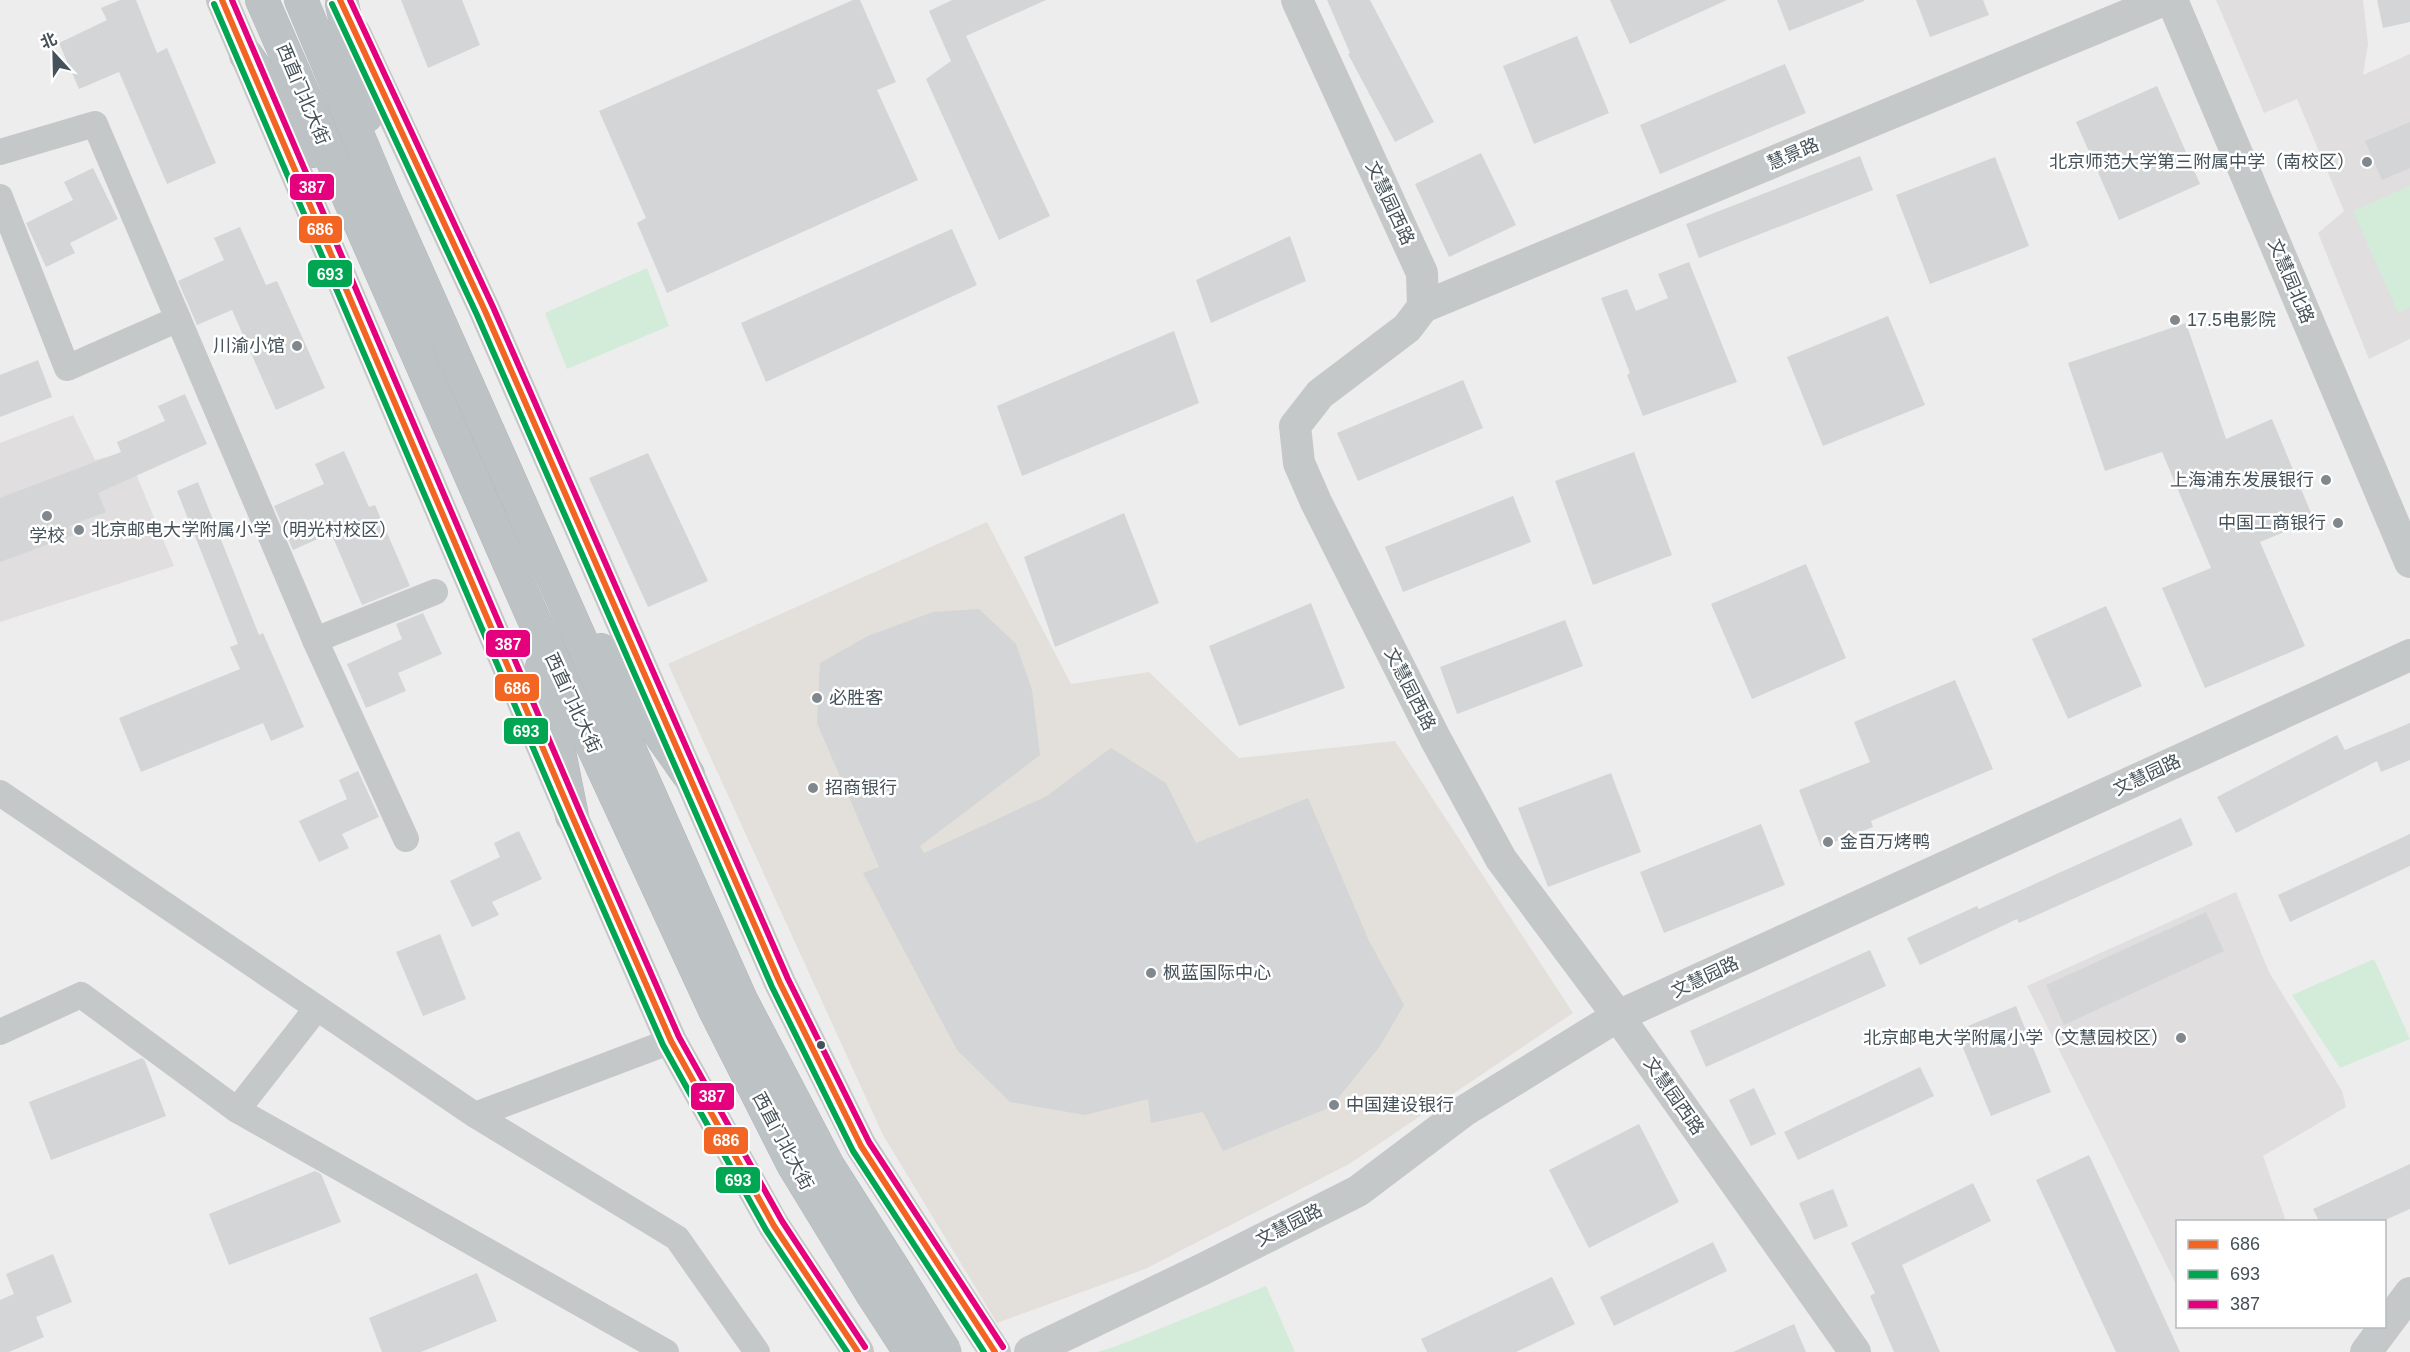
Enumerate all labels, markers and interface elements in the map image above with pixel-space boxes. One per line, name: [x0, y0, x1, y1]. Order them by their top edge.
north arrow: [24, 24, 84, 84]
text: 北: [38, 30, 59, 51]
street label: 西直门北大街: [273, 40, 333, 148]
street label: 慧景路: [1764, 134, 1822, 174]
place label: 北京师范大学第三附属中学（南校区）: [2049, 152, 2355, 172]
marker: 北京师范大学第三附属中学（南校区）: [2360, 155, 2374, 169]
street label: 文慧园西路: [1362, 158, 1418, 248]
line badge: 387: [289, 173, 335, 201]
text: 387: [299, 179, 325, 196]
line badge: 686: [298, 215, 343, 244]
text: 686: [307, 221, 333, 238]
street label: 文慧园北路: [2264, 236, 2318, 326]
line badge: 693: [307, 259, 353, 288]
text: 693: [317, 266, 343, 283]
place label: 17.5电影院: [2187, 310, 2276, 330]
marker: 17.5电影院: [2168, 313, 2182, 327]
place label: 川渝小馆: [213, 336, 285, 356]
marker: 川渝小馆: [290, 339, 304, 353]
place label: 上海浦东发展银行: [2170, 470, 2314, 490]
marker: 上海浦东发展银行: [2319, 473, 2333, 487]
marker: 学校: [40, 509, 54, 523]
place label: 中国工商银行: [2218, 513, 2326, 533]
marker: 中国工商银行: [2331, 516, 2345, 530]
place label: 北京邮电大学附属小学（明光村校区）: [91, 520, 397, 540]
marker: 北京邮电大学附属小学（明光村校区）: [72, 523, 86, 537]
place label: 学校: [29, 526, 65, 546]
line badge: 387: [485, 629, 531, 658]
text: 387: [495, 636, 521, 653]
street label: 文慧园西路: [1381, 644, 1439, 734]
street label: 西直门北大街: [541, 650, 605, 756]
line badge: 686: [494, 673, 540, 702]
text: 686: [504, 680, 530, 697]
place label: 必胜客: [829, 688, 883, 708]
marker: 必胜客: [810, 691, 824, 705]
line badge: 693: [503, 717, 549, 745]
text: 693: [513, 723, 539, 740]
street label: 文慧园路: [2110, 751, 2184, 799]
place label: 招商银行: [825, 778, 897, 798]
marker: 招商银行: [806, 781, 820, 795]
place label: 金百万烤鸭: [1840, 832, 1930, 852]
marker: 金百万烤鸭: [1821, 835, 1835, 849]
street label: 文慧园路: [1668, 953, 1742, 1001]
place label: 枫蓝国际中心: [1163, 963, 1271, 983]
marker: 枫蓝国际中心: [1144, 966, 1158, 980]
place label: 北京邮电大学附属小学（文慧园校区）: [1863, 1028, 2169, 1048]
marker: 北京邮电大学附属小学（文慧园校区）: [2174, 1031, 2188, 1045]
unlabelled marker: [815, 1039, 827, 1051]
street label: 文慧园西路: [1640, 1053, 1708, 1139]
line badge: 387: [690, 1082, 735, 1111]
text: 387: [699, 1088, 725, 1105]
street label: 西直门北大街: [749, 1089, 817, 1193]
place label: 中国建设银行: [1346, 1095, 1454, 1115]
marker: 中国建设银行: [1327, 1098, 1341, 1112]
line badge: 686: [703, 1126, 749, 1155]
text: 686: [713, 1132, 739, 1149]
line badge: 693: [715, 1166, 761, 1194]
text: 693: [725, 1172, 751, 1189]
street label: 文慧园路: [1252, 1200, 1326, 1250]
legend: [2176, 1220, 2386, 1328]
text: 686: [2230, 1234, 2260, 1254]
text: 693: [2230, 1264, 2260, 1284]
text: 387: [2230, 1294, 2260, 1314]

